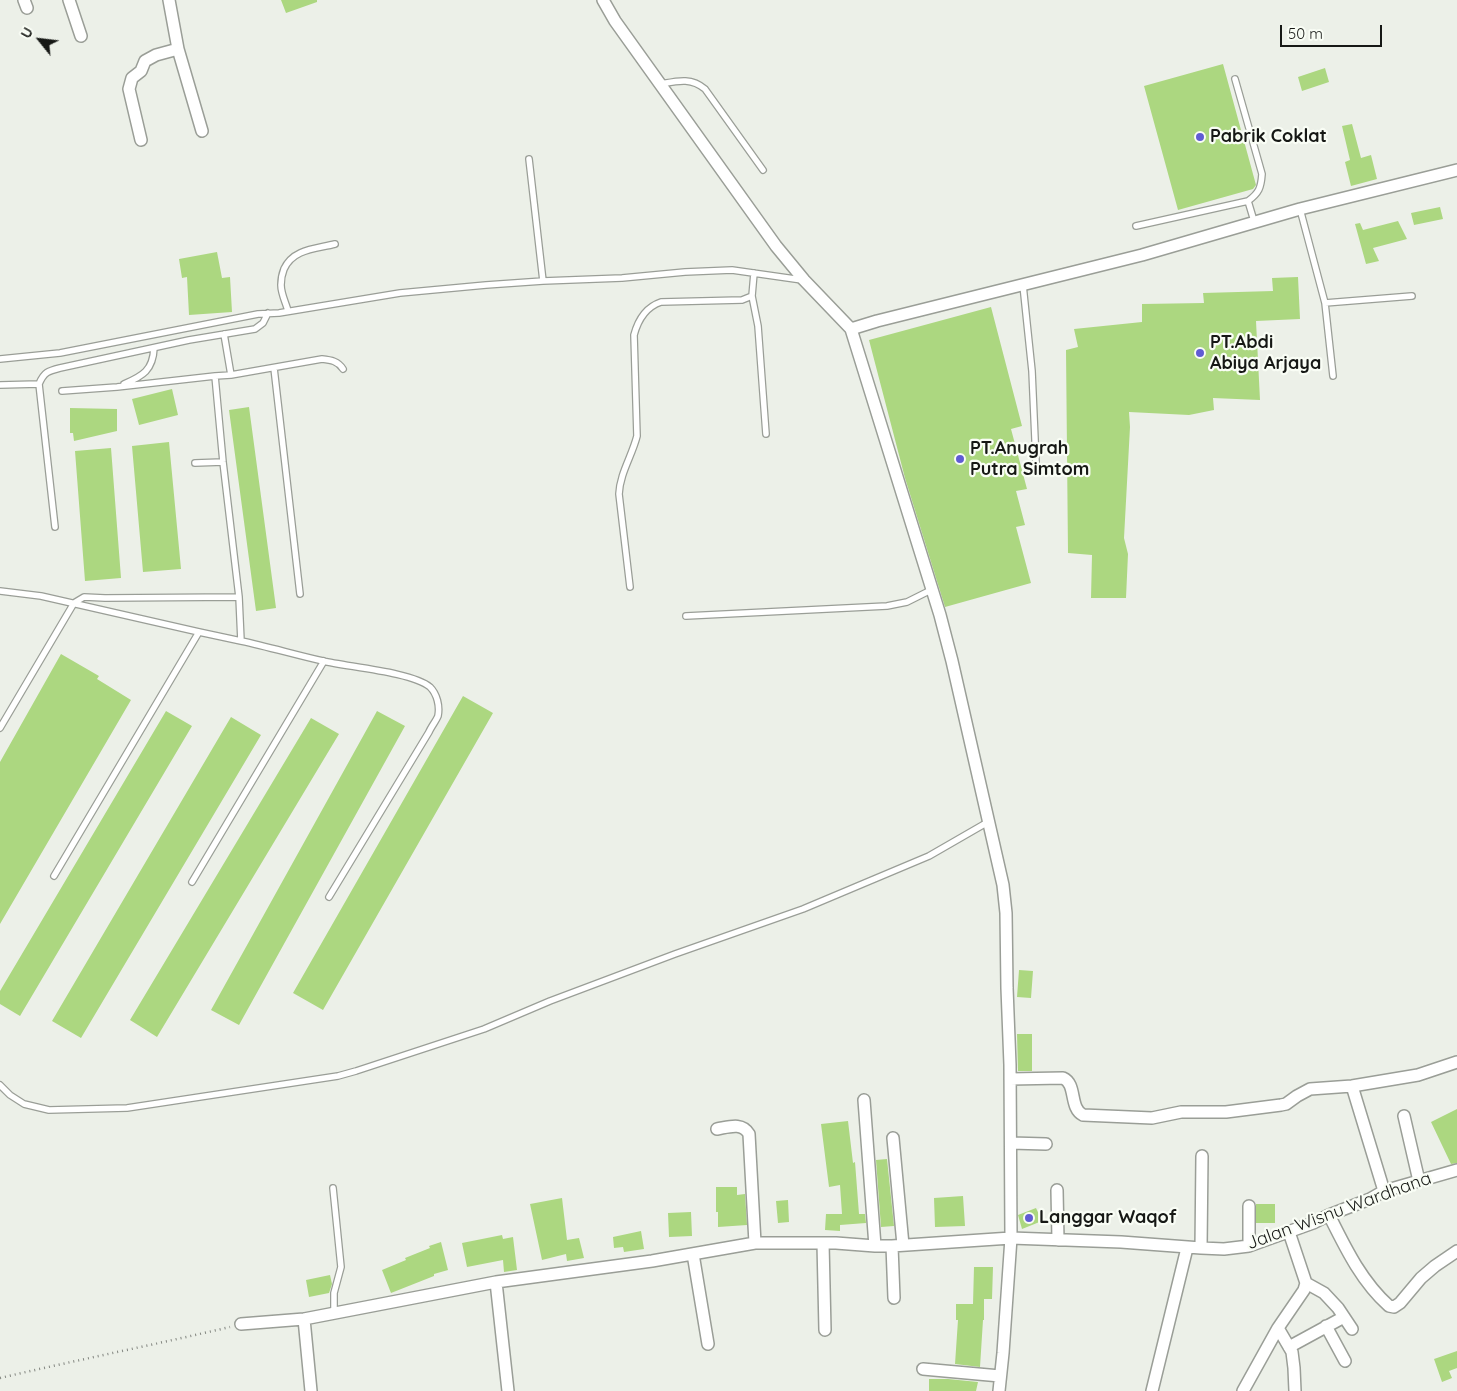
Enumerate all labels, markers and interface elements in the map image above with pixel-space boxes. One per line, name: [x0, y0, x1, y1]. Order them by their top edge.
north arrow: [15, 15, 65, 65]
scale bar: [1282, 15, 1384, 47]
text: U: [17, 24, 37, 41]
text: 50 m: [1288, 24, 1323, 43]
place label: Pabrik Coklat: [1210, 126, 1327, 148]
marker: Pabrik Coklat: [1194, 131, 1206, 143]
place label: PT.Abdi Abiya Arjaya: [1210, 332, 1321, 374]
marker: PT.Abdi Abiya Arjaya: [1194, 347, 1206, 359]
place label: PT.Anugrah Putra Simtom: [970, 438, 1089, 480]
marker: PT.Anugrah Putra Simtom: [954, 453, 966, 465]
street label: Jalan Wisnu Wardhana: [1244, 1168, 1434, 1254]
place label: Langgar Waqof: [1039, 1207, 1177, 1229]
marker: Langgar Waqof: [1023, 1212, 1035, 1224]

